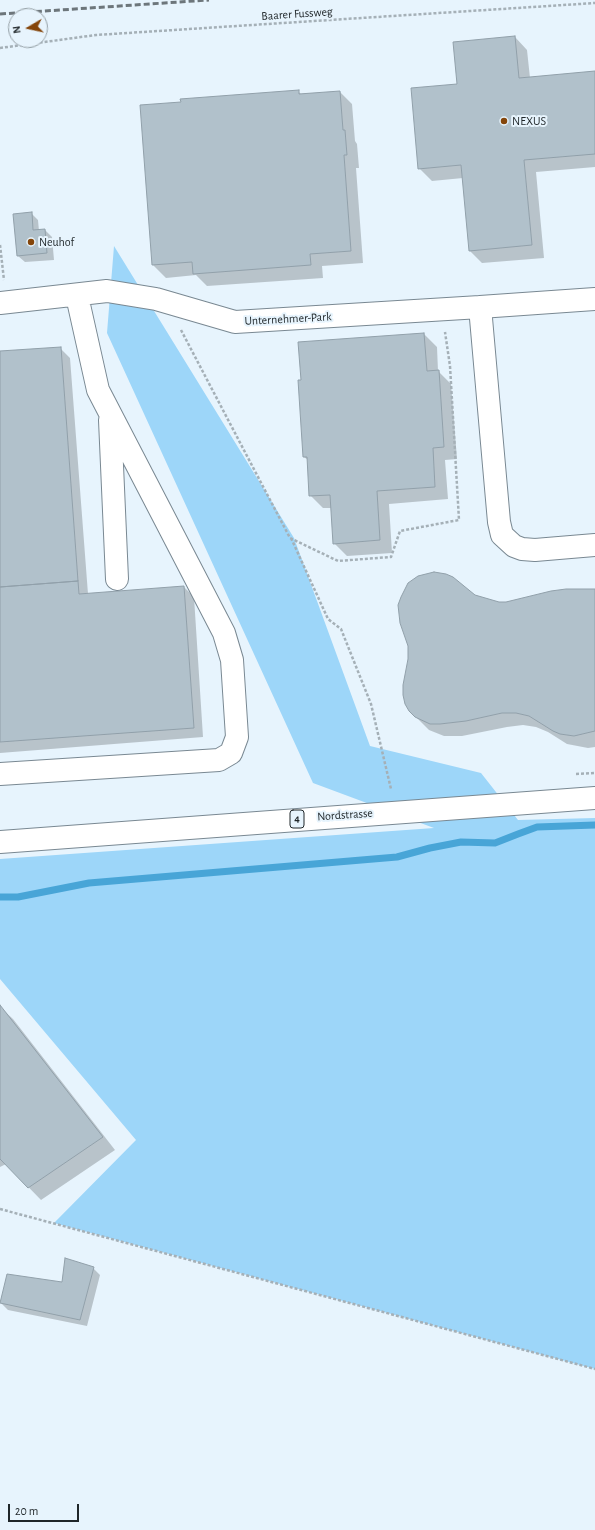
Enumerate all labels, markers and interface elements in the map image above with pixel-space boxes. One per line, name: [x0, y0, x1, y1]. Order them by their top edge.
street label: Baarer Fussweg: [261, 4, 333, 24]
north arrow: [8, 8, 48, 48]
text: N: [11, 25, 23, 34]
place label: NEXUS: [512, 114, 546, 128]
marker: NEXUS: [499, 116, 509, 126]
place label: Neuhof: [39, 235, 74, 249]
marker: Neuhof: [26, 237, 36, 247]
street label: Unternehmer-Park: [244, 310, 332, 328]
street label: Nordstrasse: [317, 806, 373, 824]
road number: 4: [290, 810, 304, 828]
scale bar: [10, 1496, 81, 1522]
text: 20 m: [15, 1505, 38, 1517]

